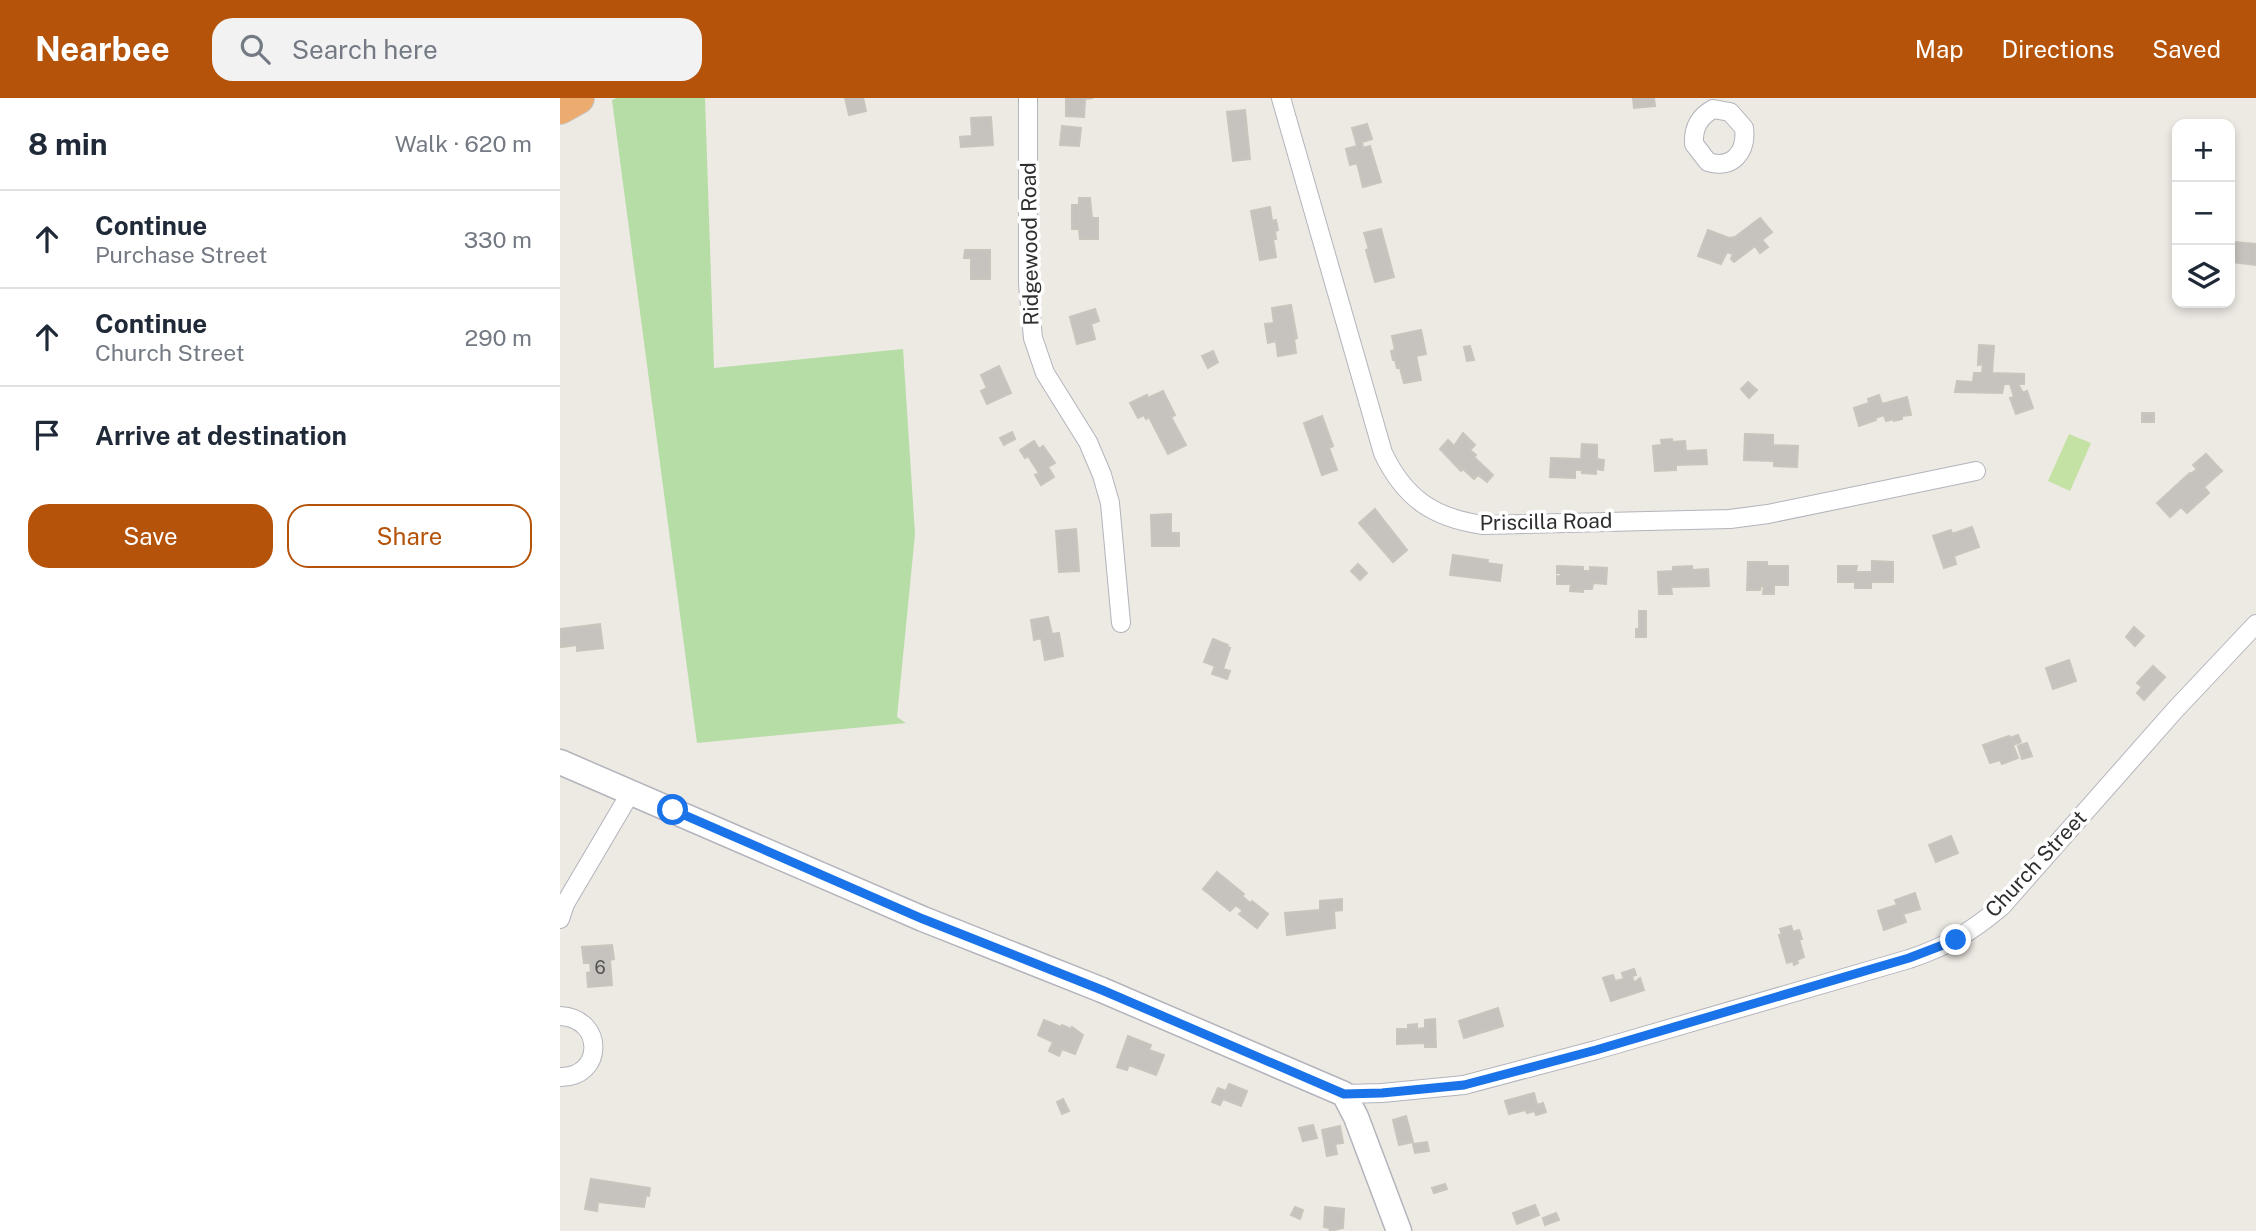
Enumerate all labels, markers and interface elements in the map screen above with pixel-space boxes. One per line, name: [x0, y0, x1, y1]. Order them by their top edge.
search box: [212, 18, 702, 81]
text: Nearbee: [35, 30, 170, 68]
icon: search: [236, 30, 274, 68]
text: Search here: [292, 34, 438, 65]
text: Map: [1915, 35, 1964, 63]
text: Directions: [2002, 35, 2114, 63]
text: Saved: [2152, 35, 2221, 63]
map controls: [2172, 119, 2235, 308]
button: +: [2172, 119, 2235, 182]
text: 8 min: [28, 126, 108, 162]
text: Walk · 620 m: [395, 130, 532, 157]
street label: Ridgewood Road: [1016, 162, 1043, 326]
button: −: [2172, 182, 2235, 245]
text: Continue: [95, 210, 207, 241]
icon: ahead: [28, 220, 66, 258]
text: 330 m: [464, 226, 532, 253]
text: Purchase Street: [95, 241, 267, 268]
button: layers: [2172, 245, 2235, 308]
text: Continue: [95, 308, 207, 339]
icon: ahead: [28, 318, 66, 356]
text: 290 m: [465, 324, 532, 351]
text: Church Street: [95, 339, 245, 366]
icon: arrive: [28, 416, 66, 454]
text: Arrive at destination: [95, 420, 347, 451]
button: Save: [28, 504, 273, 568]
button: Share: [287, 504, 532, 568]
street label: Priscilla Road: [1479, 508, 1613, 535]
route start: [657, 794, 688, 825]
street label: Church Street: [1980, 805, 2091, 922]
route end: [1940, 924, 1971, 955]
house number: 6: [594, 957, 606, 978]

